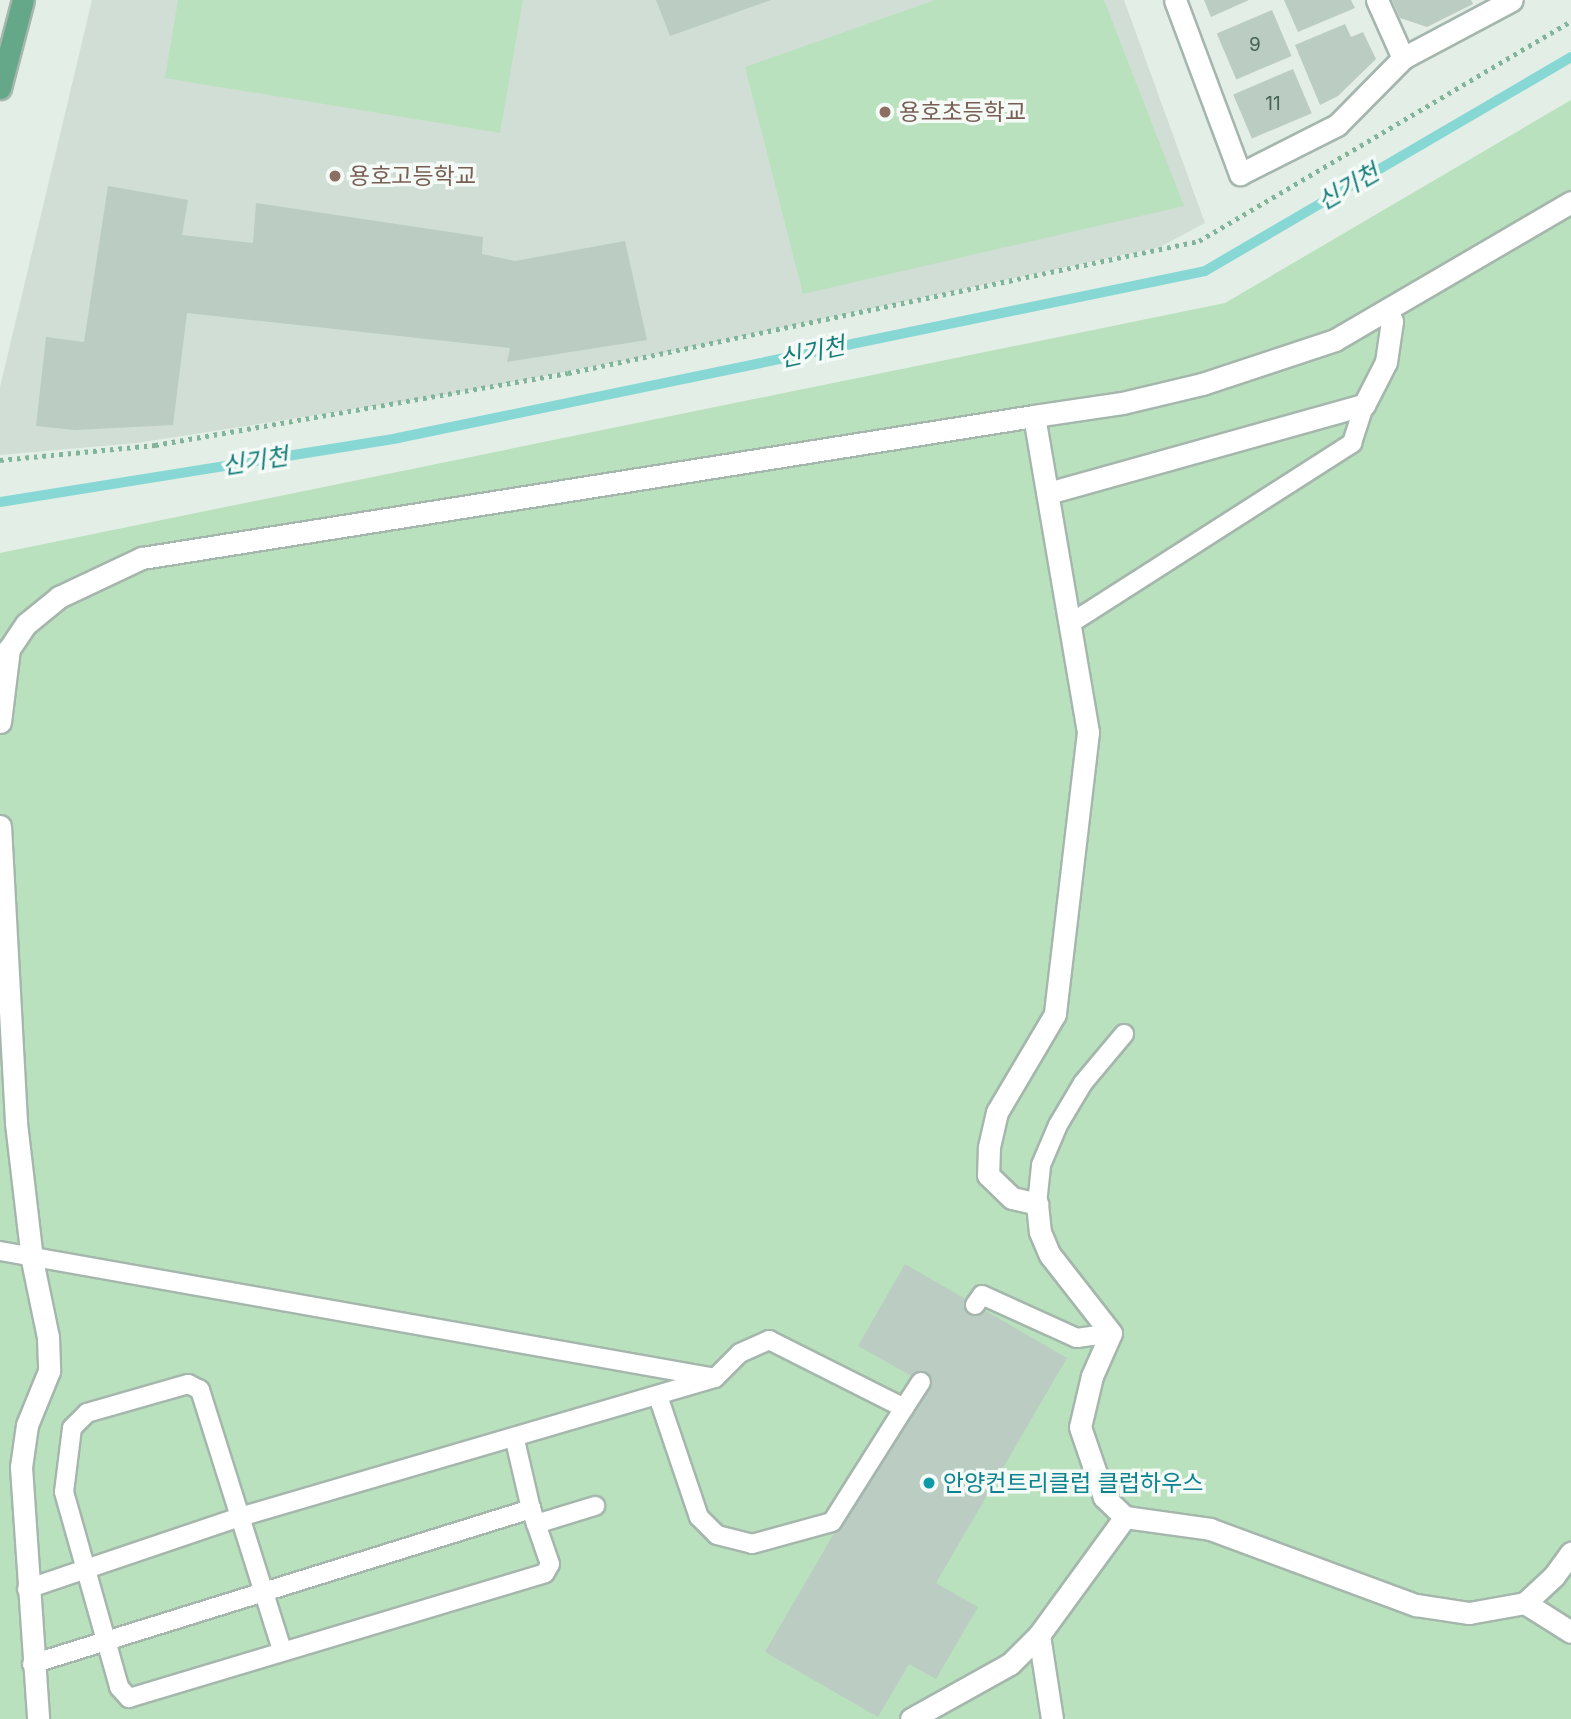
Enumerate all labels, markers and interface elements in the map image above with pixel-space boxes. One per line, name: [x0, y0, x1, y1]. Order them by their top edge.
house number: 9: [1249, 34, 1261, 56]
house number: 11: [1265, 93, 1281, 115]
place label: 용호초등학교: [899, 98, 1026, 126]
marker: 용호초등학교: [877, 104, 893, 120]
water label: 신기천: [1312, 158, 1384, 216]
place label: 용호고등학교: [349, 162, 476, 190]
marker: 용호고등학교: [327, 168, 343, 184]
water label: 신기천: [777, 331, 847, 373]
water label: 신기천: [220, 442, 290, 480]
place label: 안양컨트리클럽 클럽하우스: [943, 1469, 1203, 1497]
marker: 안양컨트리클럽 클럽하우스: [921, 1475, 937, 1491]

